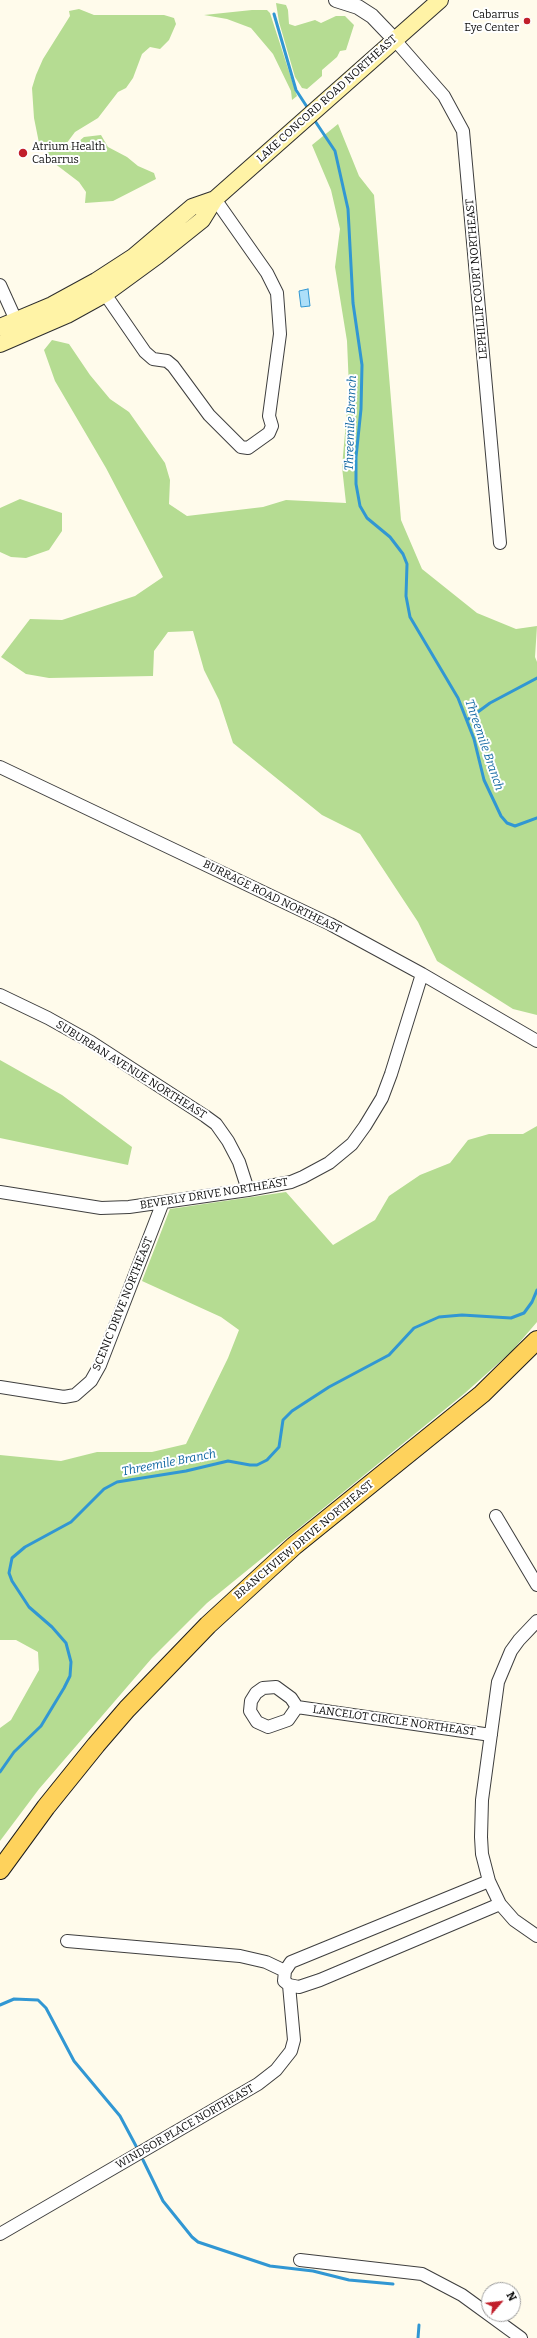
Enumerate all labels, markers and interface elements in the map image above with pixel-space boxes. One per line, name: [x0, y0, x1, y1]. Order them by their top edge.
place label: Cabarrus Eye Center: [464, 8, 519, 34]
marker: Cabarrus Eye Center: [522, 16, 532, 26]
street label: LAKE CONCORD ROAD NORTHEAST: [254, 33, 400, 165]
place label: Atrium Health Cabarrus: [32, 140, 105, 166]
marker: Atrium Health Cabarrus: [17, 147, 29, 159]
street label: LEPHILLIP COURT NORTHEAST: [463, 198, 491, 360]
water label: Threemile Branch: [342, 375, 360, 471]
water label: Threemile Branch: [462, 698, 506, 792]
street label: BURRAGE ROAD NORTHEAST: [201, 858, 343, 936]
street label: SUBURBAN AVENUE NORTHEAST: [53, 1018, 209, 1122]
street label: BEVERLY DRIVE NORTHEAST: [139, 1176, 289, 1212]
street label: SCENIC DRIVE NORTHEAST: [90, 1235, 156, 1373]
water label: Threemile Branch: [121, 1447, 217, 1479]
street label: BRANCHVIEW DRIVE NORTHEAST: [232, 1478, 376, 1602]
street label: LANCELOT CIRCLE NORTHEAST: [312, 1703, 476, 1739]
street label: WINDSOR PLACE NORTHEAST: [114, 2082, 256, 2172]
north arrow: [481, 2282, 521, 2322]
text: N: [503, 2290, 519, 2303]

